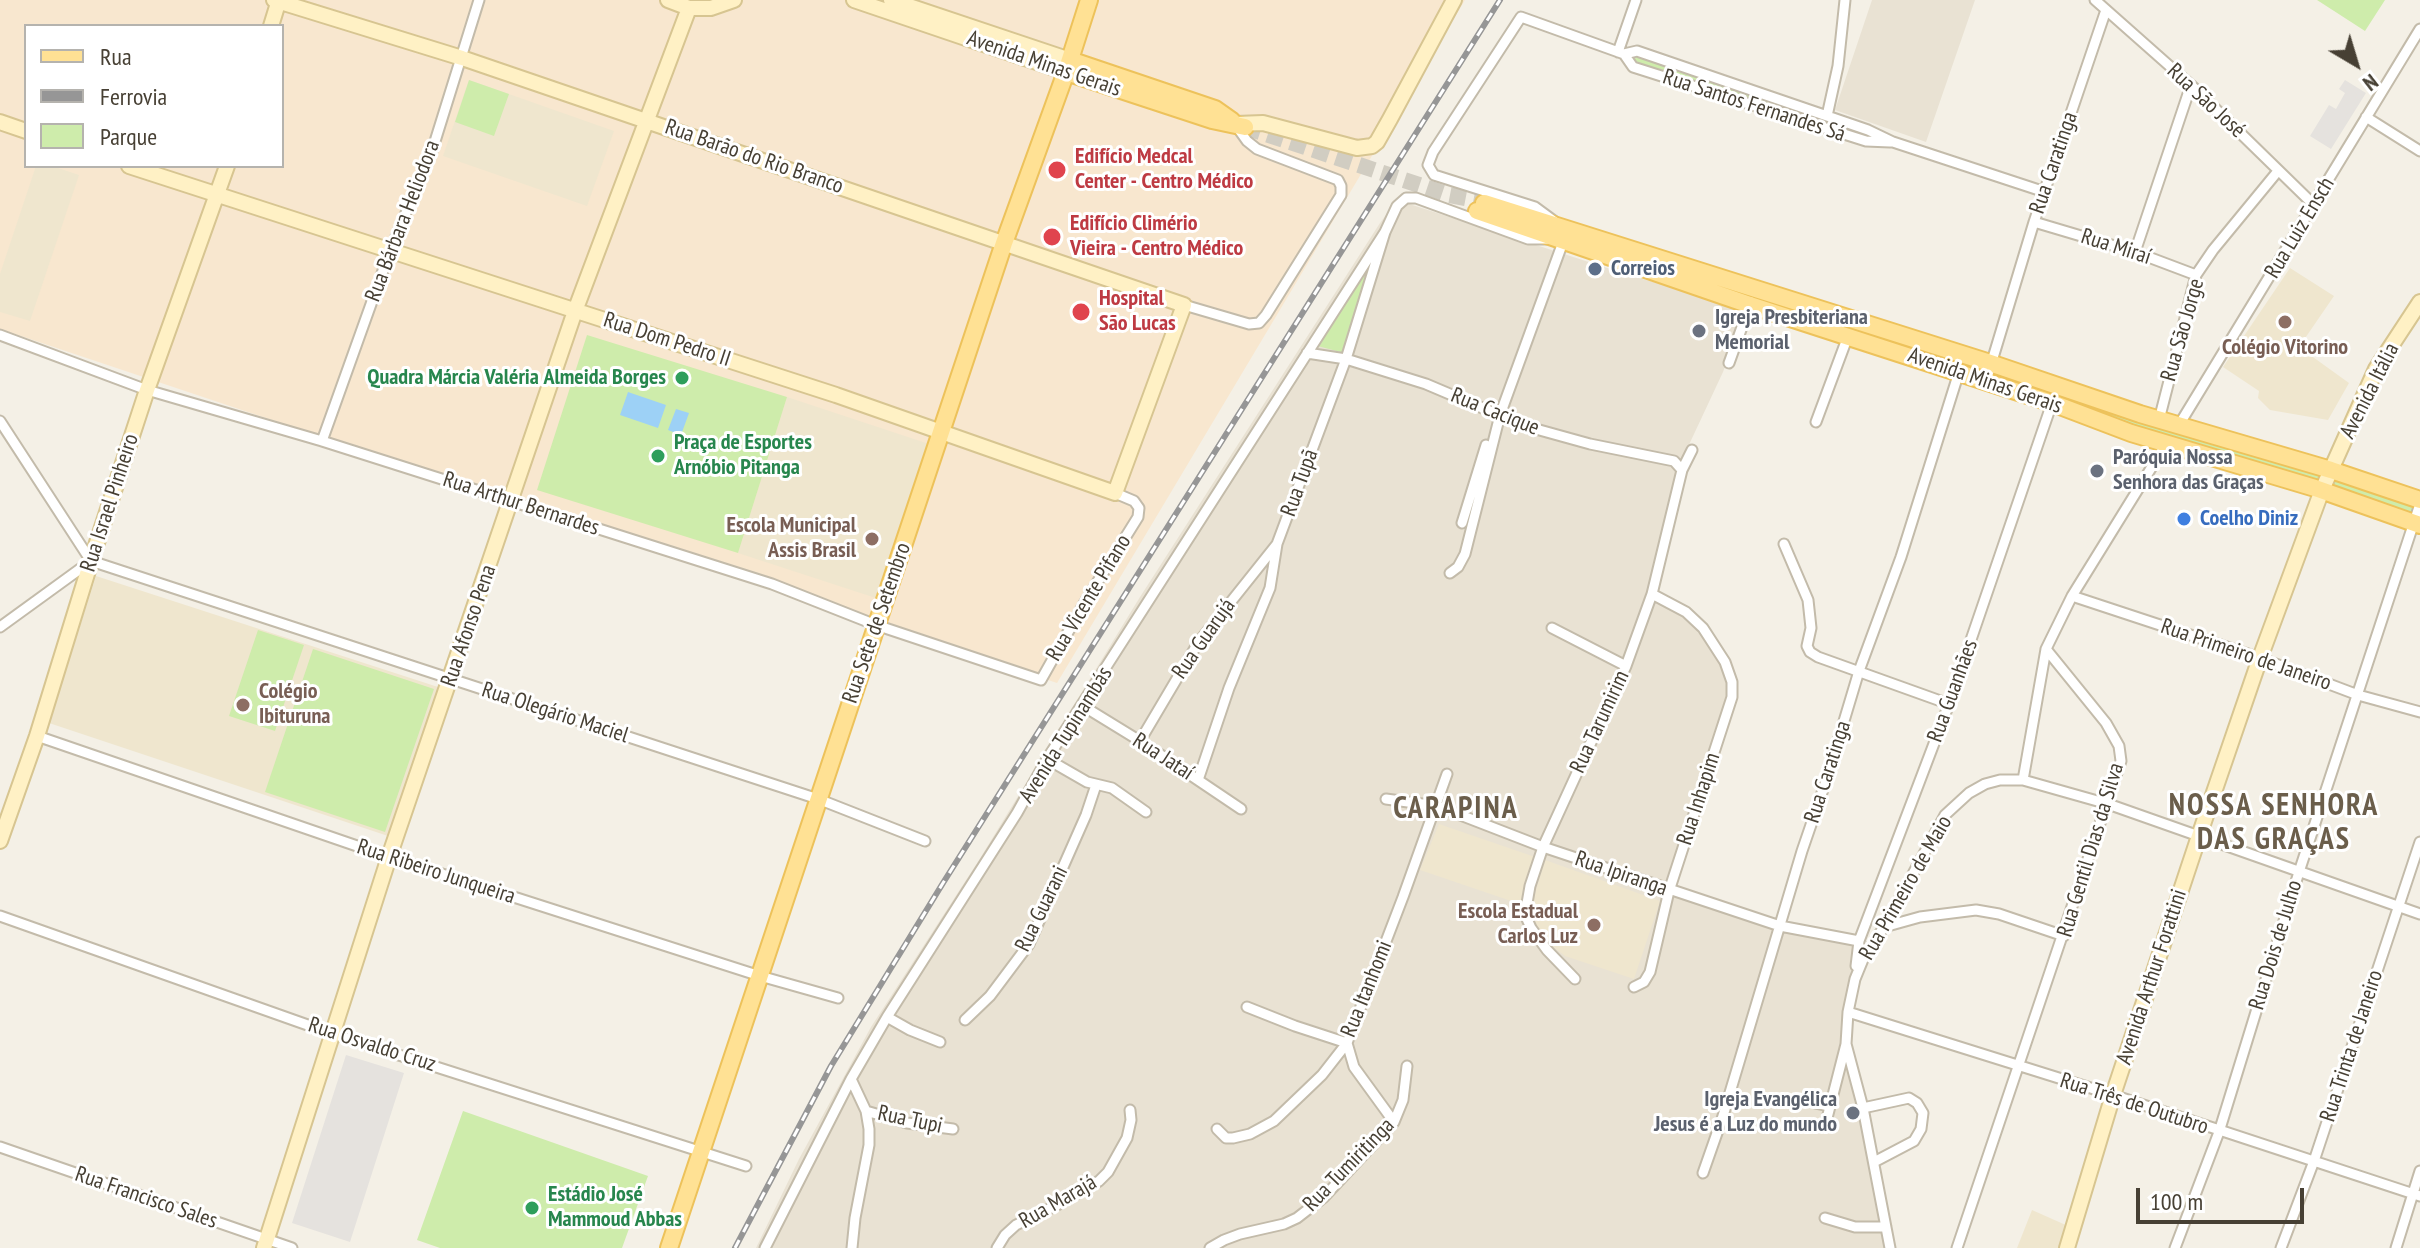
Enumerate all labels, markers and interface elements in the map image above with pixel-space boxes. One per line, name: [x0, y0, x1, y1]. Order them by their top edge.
legend: [24, 24, 284, 168]
north arrow: [2316, 24, 2396, 104]
street label: Avenida Minas Gerais: [964, 25, 1124, 103]
text: Rua: [100, 41, 132, 72]
street label: Rua São José: [2161, 58, 2251, 144]
street label: Rua Santos Fernandes Sá: [1659, 64, 1849, 148]
text: N: [2357, 68, 2384, 98]
text: Ferrovia: [100, 81, 167, 112]
street label: Rua Caratinga: [2024, 109, 2084, 217]
street label: Rua Barão do Rio Branco: [661, 114, 847, 200]
text: Parque: [100, 121, 157, 152]
street label: Rua Bárbara Heliodora: [360, 137, 446, 305]
place label: Edifício Medcal Center - Centro Médico: [1075, 144, 1253, 196]
marker: Edifício Medcal Center - Centro Médico: [1046, 159, 1068, 181]
street label: Rua Luiz Ensch: [2259, 173, 2341, 283]
place label: Edifício Climério Vieira - Centro Médico: [1070, 211, 1243, 262]
street label: Rua Miraí: [2078, 223, 2154, 271]
marker: Edifício Climério Vieira - Centro Médico: [1041, 226, 1063, 248]
place label: Correios: [1611, 256, 1675, 282]
marker: Correios: [1586, 260, 1604, 278]
street label: Rua São Jorge: [2156, 276, 2210, 384]
place label: Hospital São Lucas: [1099, 286, 1176, 338]
marker: Hospital São Lucas: [1070, 301, 1092, 323]
place label: Igreja Presbiteriana Memorial: [1715, 305, 1868, 356]
street label: Rua Dom Pedro II: [600, 307, 734, 373]
marker: Colégio Vitorino: [2276, 313, 2294, 331]
marker: Igreja Presbiteriana Memorial: [1690, 322, 1708, 340]
place label: Colégio Vitorino: [2222, 335, 2348, 361]
street label: Avenida Itália: [2335, 339, 2405, 443]
street label: Avenida Minas Gerais: [1905, 342, 2065, 420]
place label: Quadra Márcia Valéria Almeida Borges: [367, 365, 666, 391]
marker: Quadra Márcia Valéria Almeida Borges: [673, 369, 691, 387]
street label: Rua Cacique: [1447, 382, 1543, 442]
place label: Praça de Esportes Arnóbio Pitanga: [674, 430, 812, 482]
street label: Rua Israel Pinheiro: [75, 431, 145, 575]
place label: Paróquia Nossa Senhora das Graças: [2113, 445, 2264, 496]
street label: Rua Tupã: [1276, 446, 1324, 520]
marker: Praça de Esportes Arnóbio Pitanga: [649, 447, 667, 465]
marker: Paróquia Nossa Senhora das Graças: [2088, 462, 2106, 480]
street label: Rua Arthur Bernardes: [440, 466, 602, 542]
place label: Coelho Diniz: [2200, 506, 2298, 532]
marker: Coelho Diniz: [2175, 510, 2193, 528]
place label: Escola Municipal Assis Brasil: [727, 513, 856, 564]
marker: Escola Municipal Assis Brasil: [863, 530, 881, 548]
street label: Rua Vicente Pifano: [1041, 530, 1137, 666]
street label: Rua Sete de Setembro: [837, 539, 917, 707]
street label: Rua Afonso Pena: [436, 562, 502, 690]
street label: Rua Guarujá: [1167, 594, 1241, 684]
street label: Rua Primeiro de Janeiro: [2157, 613, 2335, 697]
street label: Rua Guanhães: [1922, 636, 1984, 746]
street label: Avenida Tupinambás: [1014, 662, 1118, 808]
street label: Rua Tarumirim: [1565, 667, 1635, 777]
street label: Rua Olegário Maciel: [478, 677, 632, 749]
place label: Colégio Ibituruna: [259, 679, 330, 730]
marker: Colégio Ibituruna: [234, 696, 252, 714]
street label: Rua Caratinga: [1799, 718, 1857, 826]
street label: Rua Jataí: [1128, 728, 1198, 786]
street label: Rua Inhapim: [1672, 750, 1726, 848]
street label: Rua Gentil Dias da Silva: [2052, 760, 2130, 940]
district label: NOSSA SENHORA DAS GRAÇAS: [2169, 788, 2379, 858]
district label: CARAPINA: [1393, 791, 1519, 827]
street label: Rua Primeiro de Maio: [1854, 811, 1958, 965]
street label: Rua Ribeiro Junqueira: [354, 834, 518, 910]
street label: Rua Ipiranga: [1571, 846, 1671, 902]
street label: Rua Guarani: [1010, 862, 1074, 956]
street label: Rua Dois de Julho: [2244, 877, 2308, 1013]
street label: Avenida Arthur Forattini: [2111, 886, 2193, 1068]
place label: Escola Estadual Carlos Luz: [1458, 899, 1578, 950]
marker: Escola Estadual Carlos Luz: [1585, 916, 1603, 934]
street label: Rua Itanhomi: [1336, 937, 1398, 1041]
street label: Rua Trinta de Janeiro: [2315, 967, 2389, 1125]
street label: Rua Osvaldo Cruz: [305, 1012, 439, 1078]
street label: Rua Três de Outubro: [2057, 1068, 2211, 1140]
place label: Igreja Evangélica Jesus é a Luz do mundo: [1654, 1087, 1837, 1138]
street label: Rua Tupi: [875, 1100, 945, 1140]
marker: Igreja Evangélica Jesus é a Luz do mundo: [1844, 1104, 1862, 1122]
street label: Rua Tumiritinga: [1298, 1113, 1400, 1217]
street label: Rua Francisco Sales: [71, 1161, 221, 1235]
street label: Rua Marajá: [1015, 1169, 1101, 1235]
scale bar: [2140, 1172, 2308, 1222]
place label: Estádio José Mammoud Abbas: [548, 1182, 682, 1234]
text: 100 m: [2150, 1186, 2203, 1217]
marker: Estádio José Mammoud Abbas: [523, 1199, 541, 1217]

